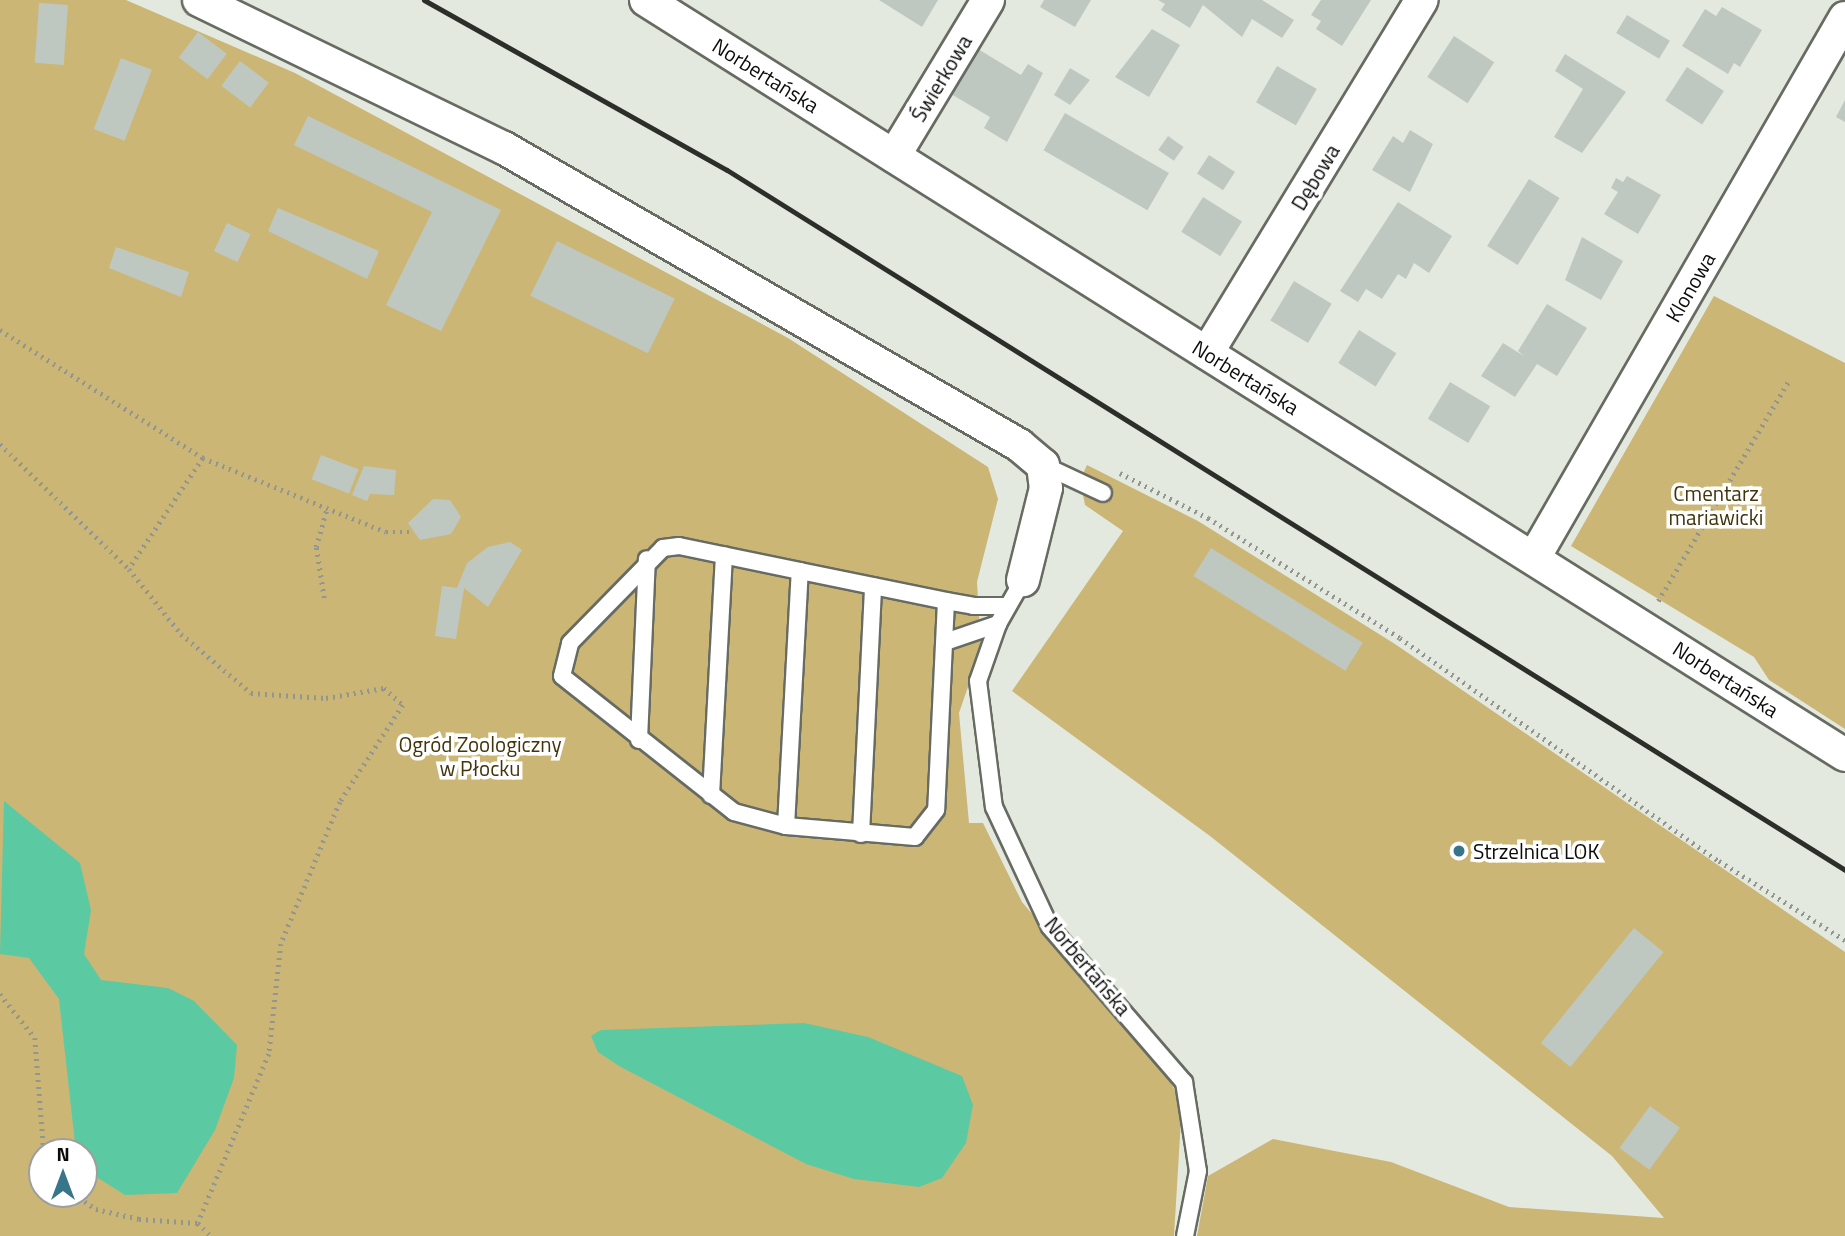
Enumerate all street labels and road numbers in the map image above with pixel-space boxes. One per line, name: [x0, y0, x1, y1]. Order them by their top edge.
street label: Świerkowa: [905, 30, 977, 126]
street label: Norbertańska: [708, 32, 824, 118]
street label: Dębowa: [1285, 139, 1345, 215]
street label: Klonowa: [1660, 248, 1720, 326]
street label: Norbertańska: [1188, 334, 1304, 420]
street label: Norbertańska: [1668, 636, 1784, 722]
street label: Norbertańska: [1040, 912, 1136, 1020]

